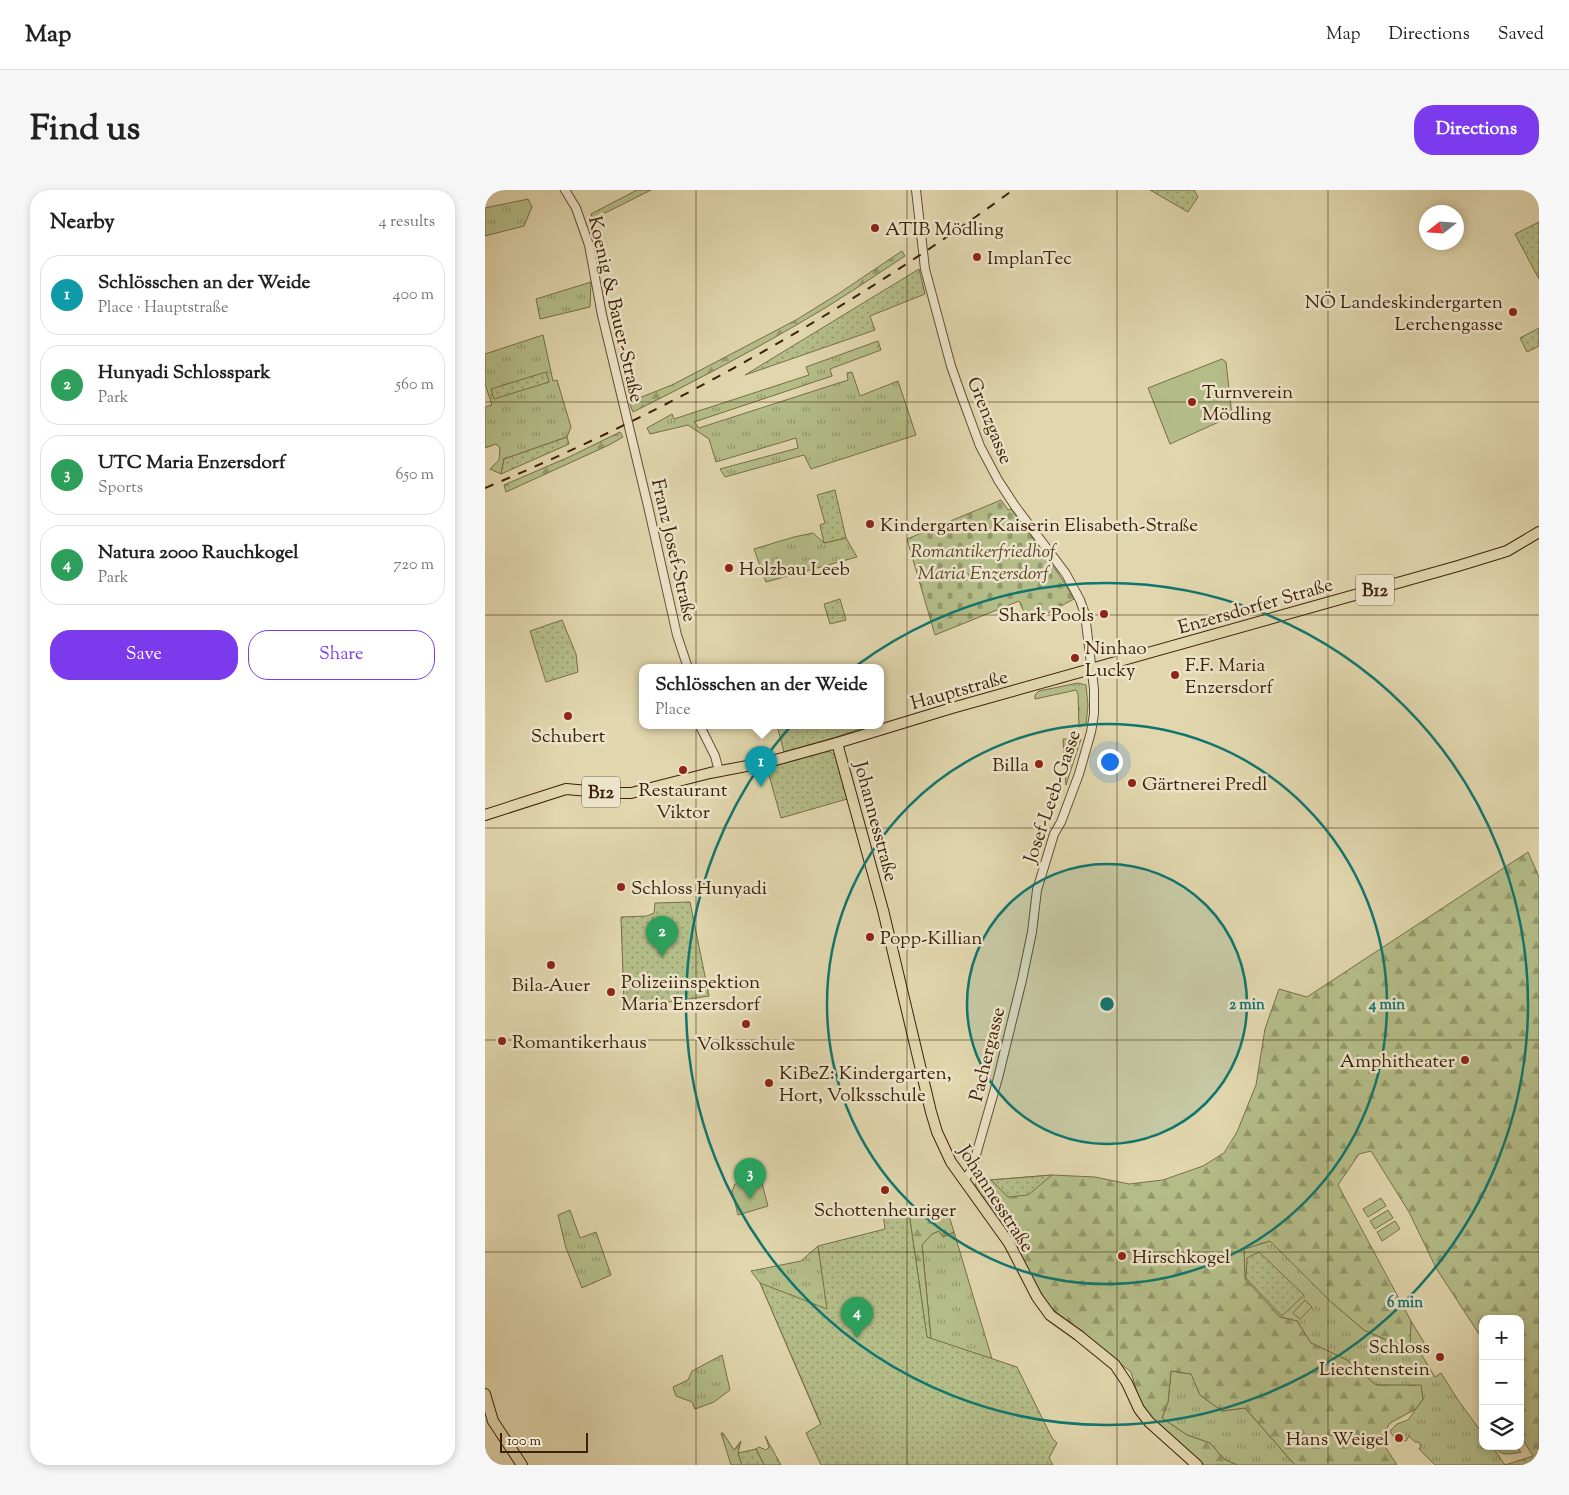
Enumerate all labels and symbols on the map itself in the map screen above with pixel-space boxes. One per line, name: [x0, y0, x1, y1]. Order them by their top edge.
north arrow: [1419, 205, 1464, 250]
street label: Koenig & Bauer-Straße: [580, 214, 649, 406]
place label: ATIB Mödling: [885, 217, 1004, 244]
marker: ATIB Mödling: [869, 222, 881, 234]
place label: ImplanTec: [987, 246, 1072, 273]
marker: ImplanTec: [971, 251, 983, 263]
place label: NÖ Landeskindergarten Lerchengasse: [1305, 290, 1503, 339]
marker: NÖ Landeskindergarten Lerchengasse: [1507, 306, 1519, 318]
street label: Grenzgasse: [959, 373, 1018, 469]
place label: Turnverein Mödling: [1202, 380, 1293, 429]
marker: Turnverein Mödling: [1186, 396, 1198, 408]
street label: Franz Josef-Straße: [643, 476, 702, 625]
place label: Kindergarten Kaiserin Elisabeth-Straße: [880, 513, 1198, 540]
marker: Kindergarten Kaiserin Elisabeth-Straße: [864, 518, 876, 530]
park label: Romantikerfriedhof Maria Enzersdorf: [910, 539, 1058, 588]
place label: Holzbau Leeb: [739, 557, 850, 584]
marker: Holzbau Leeb: [723, 562, 735, 574]
street label: Enzersdorfer Straße: [1175, 572, 1337, 642]
road number: B12: [1356, 574, 1394, 606]
place label: Shark Pools: [998, 603, 1094, 630]
marker: Shark Pools: [1098, 608, 1110, 620]
place label: Ninhao Lucky: [1085, 636, 1147, 685]
marker: Ninhao Lucky: [1069, 652, 1081, 664]
place label: F.F. Maria Enzersdorf: [1185, 653, 1274, 702]
street label: Hauptstraße: [908, 665, 1012, 718]
marker: F.F. Maria Enzersdorf: [1169, 669, 1181, 681]
marker: Schubert: [562, 710, 574, 722]
place label: Schubert: [531, 724, 606, 751]
street label: Josef-Leeb-Gasse: [1018, 727, 1089, 868]
pin: 1: [745, 746, 777, 787]
your location: [1097, 749, 1123, 775]
place label: Billa: [992, 753, 1029, 780]
street label: Johannesstraße: [845, 758, 904, 885]
marker: Billa: [1033, 758, 1045, 770]
marker: Restaurant Viktor: [677, 764, 689, 776]
place label: Gärtnerei Predl: [1142, 772, 1267, 799]
road number: B12: [582, 776, 620, 808]
marker: Gärtnerei Predl: [1126, 777, 1138, 789]
place label: Restaurant Viktor: [639, 778, 728, 827]
place label: Schloss Hunyadi: [631, 876, 767, 903]
marker: Schloss Hunyadi: [615, 881, 627, 893]
pin: 2: [646, 916, 678, 957]
place label: Popp-Killian: [880, 926, 983, 953]
marker: Popp-Killian: [864, 931, 876, 943]
marker: Bila-Auer: [545, 959, 557, 971]
place label: Polizeiinspektion Maria Enzersdorf: [621, 970, 762, 1019]
place label: Bila-Auer: [512, 973, 590, 1000]
marker: Polizeiinspektion Maria Enzersdorf: [605, 986, 617, 998]
centre of rings: [1098, 995, 1116, 1013]
text: 2 min: [1229, 995, 1265, 1016]
text: 4 min: [1368, 995, 1405, 1016]
street label: Pachergasse: [964, 1005, 1013, 1105]
marker: Volksschule: [740, 1018, 752, 1030]
place label: Romantikerhaus: [512, 1030, 647, 1057]
place label: Volksschule: [697, 1032, 796, 1059]
marker: Romantikerhaus: [496, 1035, 508, 1047]
place label: Amphitheater: [1340, 1049, 1455, 1076]
marker: Amphitheater: [1459, 1054, 1471, 1066]
place label: KiBeZ: Kindergarten, Hort, Volksschule: [779, 1061, 952, 1110]
marker: KiBeZ: Kindergarten, Hort, Volksschule: [763, 1077, 775, 1089]
street label: Johannesstraße: [950, 1140, 1040, 1258]
pin: 3: [734, 1158, 766, 1199]
marker: Schottenheuriger: [879, 1184, 891, 1196]
place label: Schottenheuriger: [814, 1198, 956, 1225]
place label: Hirschkogel: [1132, 1245, 1230, 1272]
marker: Hirschkogel: [1116, 1250, 1128, 1262]
text: 6 min: [1387, 1293, 1423, 1314]
pin: 4: [841, 1297, 873, 1338]
place label: Schloss Liechtenstein: [1319, 1335, 1430, 1384]
marker: Schloss Liechtenstein: [1434, 1351, 1446, 1363]
place label: Hans Weigel: [1286, 1427, 1389, 1454]
scale bar: [500, 1430, 587, 1453]
marker: Hans Weigel: [1393, 1432, 1405, 1444]

